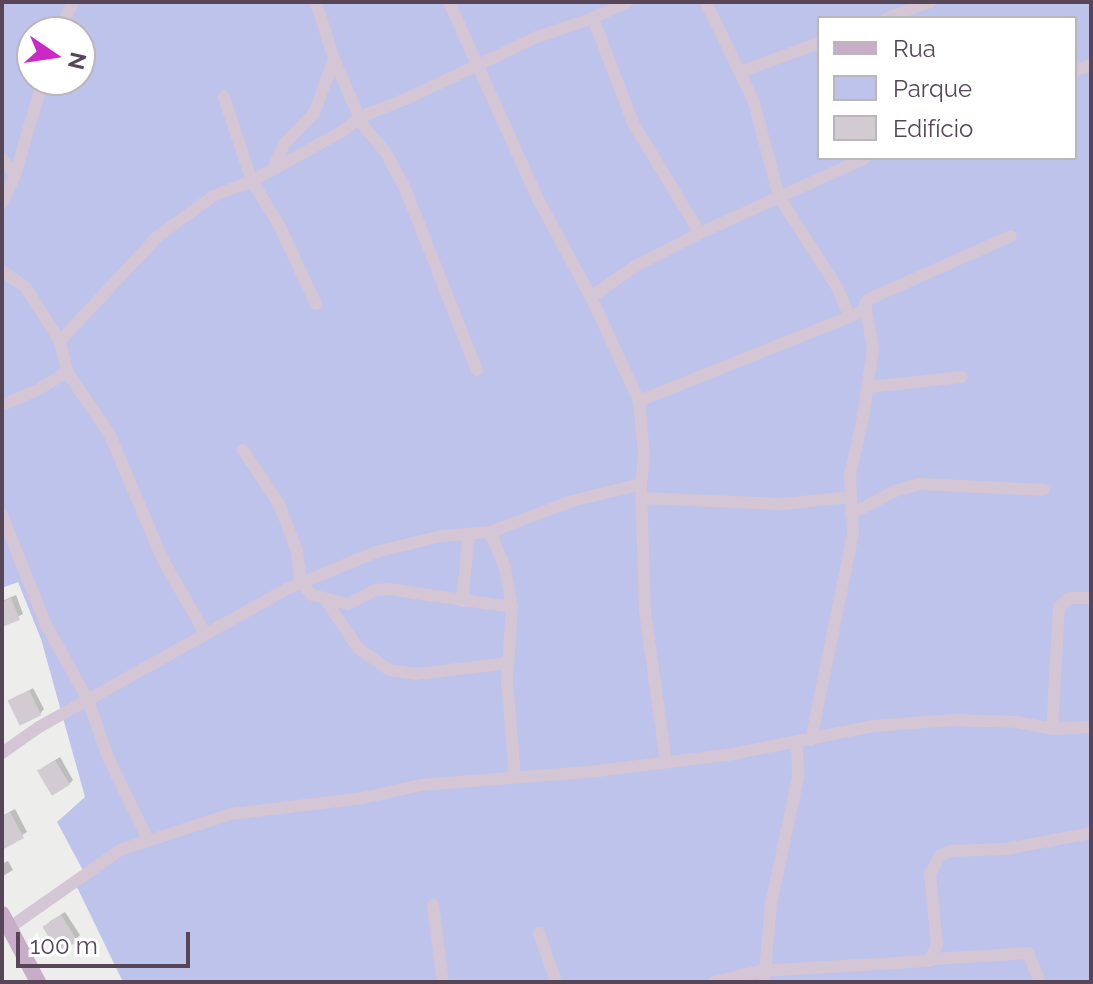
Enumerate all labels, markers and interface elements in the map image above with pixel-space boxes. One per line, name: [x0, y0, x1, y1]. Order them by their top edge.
north arrow: [16, 16, 96, 96]
legend: [817, 16, 1077, 160]
text: Rua: [893, 34, 936, 63]
text: N: [63, 50, 92, 72]
text: Parque: [893, 74, 972, 103]
text: Edifício: [893, 114, 973, 143]
scale bar: [20, 916, 194, 966]
text: 100 m: [30, 931, 98, 960]

